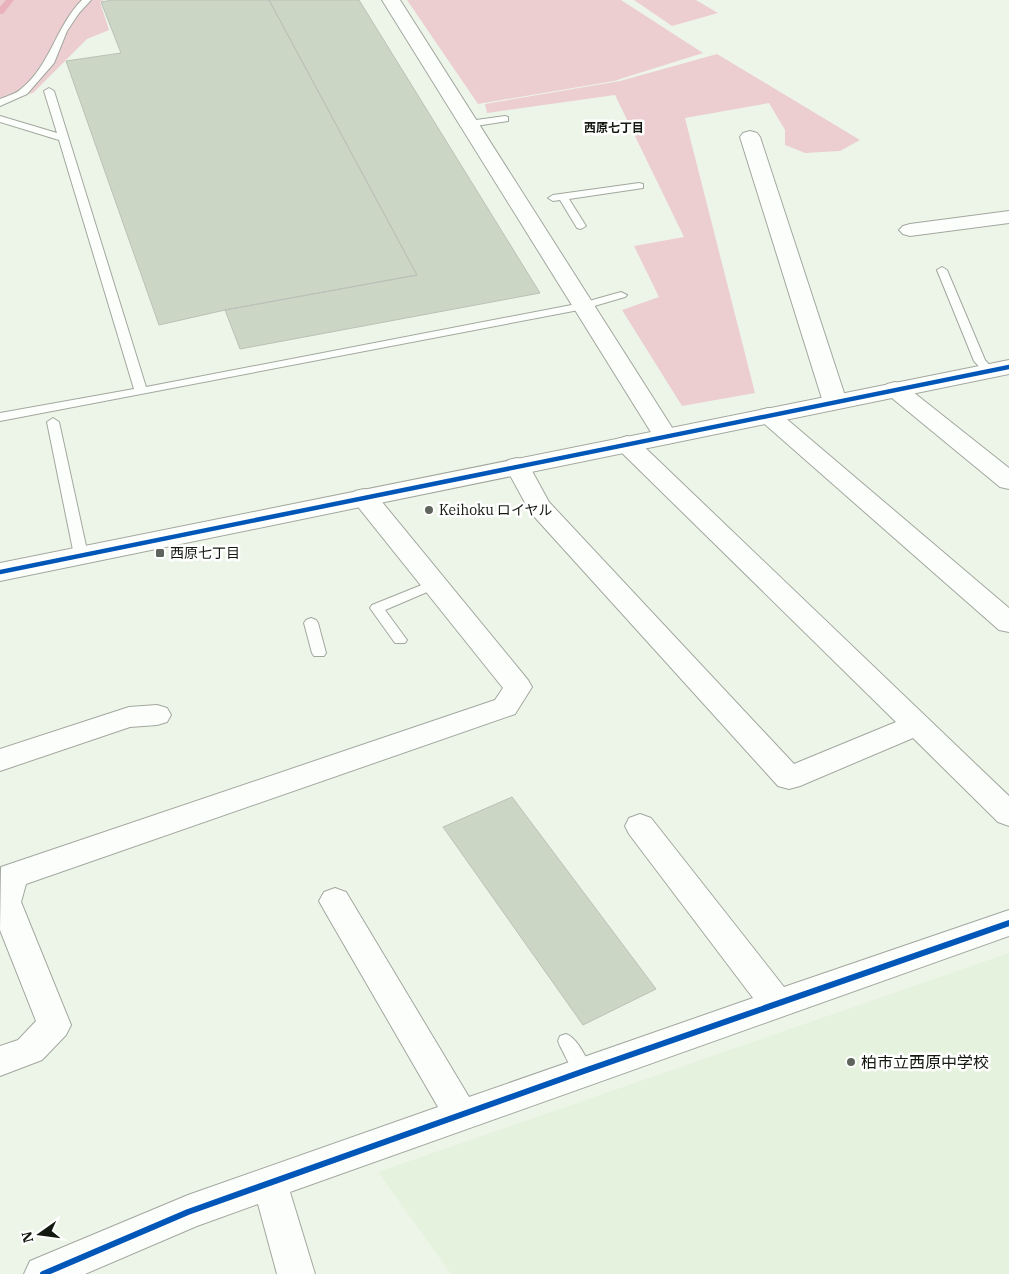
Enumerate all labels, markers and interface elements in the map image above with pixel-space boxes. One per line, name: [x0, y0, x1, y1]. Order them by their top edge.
district label: 西原七丁目: [584, 120, 644, 135]
place label: Keihoku ロイヤル: [439, 501, 553, 519]
marker: Keihoku ロイヤル: [423, 504, 435, 516]
place label: 西原七丁目: [170, 544, 240, 562]
marker: 西原七丁目: [154, 547, 166, 559]
place label: 柏市立西原中学校: [861, 1052, 989, 1072]
marker: 柏市立西原中学校: [845, 1056, 857, 1068]
north arrow: [15, 1209, 65, 1259]
text: N: [17, 1230, 37, 1245]

